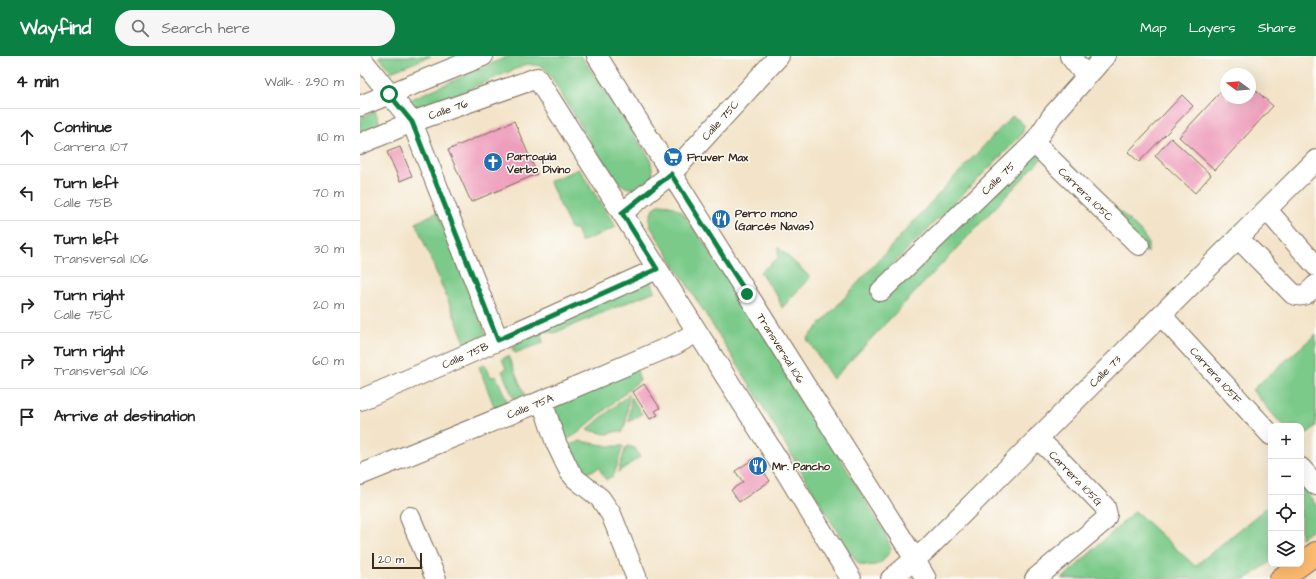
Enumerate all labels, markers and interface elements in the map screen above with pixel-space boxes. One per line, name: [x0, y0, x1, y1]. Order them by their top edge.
search box: [115, 10, 395, 46]
text: Wayfind: [20, 15, 91, 42]
icon: search: [129, 17, 151, 39]
text: Search here: [161, 18, 250, 39]
text: Map: [1140, 18, 1167, 38]
text: Layers: [1189, 18, 1236, 38]
text: Share: [1258, 18, 1296, 38]
north arrow: [1220, 68, 1256, 104]
text: 4 min: [16, 70, 59, 94]
text: Walk · 290 m: [265, 73, 344, 91]
route start: [380, 85, 398, 103]
street label: Calle 76: [426, 96, 470, 123]
street label: Calle 75C: [698, 97, 743, 144]
text: Continue: [54, 117, 112, 138]
icon: ahead: [16, 126, 38, 148]
text: 110 m: [317, 128, 344, 146]
text: Carrera 107: [54, 138, 128, 156]
supermarket icon: Fruver Max: [662, 146, 684, 168]
place label: Parroquia Verbo Divino: [506, 149, 571, 177]
place label: Fruver Max: [687, 150, 749, 165]
church icon: Parroquia Verbo Divino: [482, 151, 504, 173]
street label: Calle 75: [978, 158, 1019, 198]
street label: Carrera 105C: [1055, 164, 1117, 225]
text: Turn left: [54, 173, 118, 194]
icon: left: [16, 182, 38, 204]
text: 70 m: [312, 184, 344, 202]
text: Calle 75B: [54, 194, 113, 212]
place label: Perro mono (Garcés Navas): [734, 206, 814, 234]
restaurant icon: Perro mono (Garcés Navas): [710, 208, 732, 230]
text: Turn left: [54, 229, 118, 250]
icon: left: [16, 238, 38, 260]
text: 30 m: [314, 240, 344, 258]
text: Transversal 106: [54, 250, 148, 268]
text: Turn right: [54, 285, 125, 306]
route end: [738, 285, 756, 303]
icon: right: [16, 294, 38, 316]
text: 20 m: [313, 296, 344, 314]
text: Calle 75C: [54, 306, 113, 324]
street label: Transversal 106: [753, 310, 808, 386]
street label: Calle 75B: [440, 338, 491, 372]
text: Turn right: [54, 341, 125, 362]
street label: Carrera 105F: [1186, 344, 1245, 407]
icon: right: [16, 350, 38, 372]
text: 60 m: [312, 352, 344, 370]
street label: Calle 73: [1086, 352, 1125, 391]
text: Transversal 106: [54, 362, 148, 380]
street label: Calle 75A: [505, 390, 556, 423]
icon: arrive: [16, 406, 38, 428]
text: Arrive at destination: [54, 406, 195, 427]
map controls: [1268, 423, 1304, 567]
button: +: [1268, 423, 1304, 459]
street label: Carrera 105G: [1045, 447, 1106, 509]
restaurant icon: Mr. Pancho: [747, 455, 769, 477]
place label: Mr. Pancho: [772, 459, 831, 474]
button: −: [1268, 459, 1304, 495]
button: locate: [1268, 495, 1304, 531]
button: layers: [1268, 531, 1304, 567]
scale bar: [372, 551, 422, 570]
text: 20 m: [378, 552, 404, 567]

